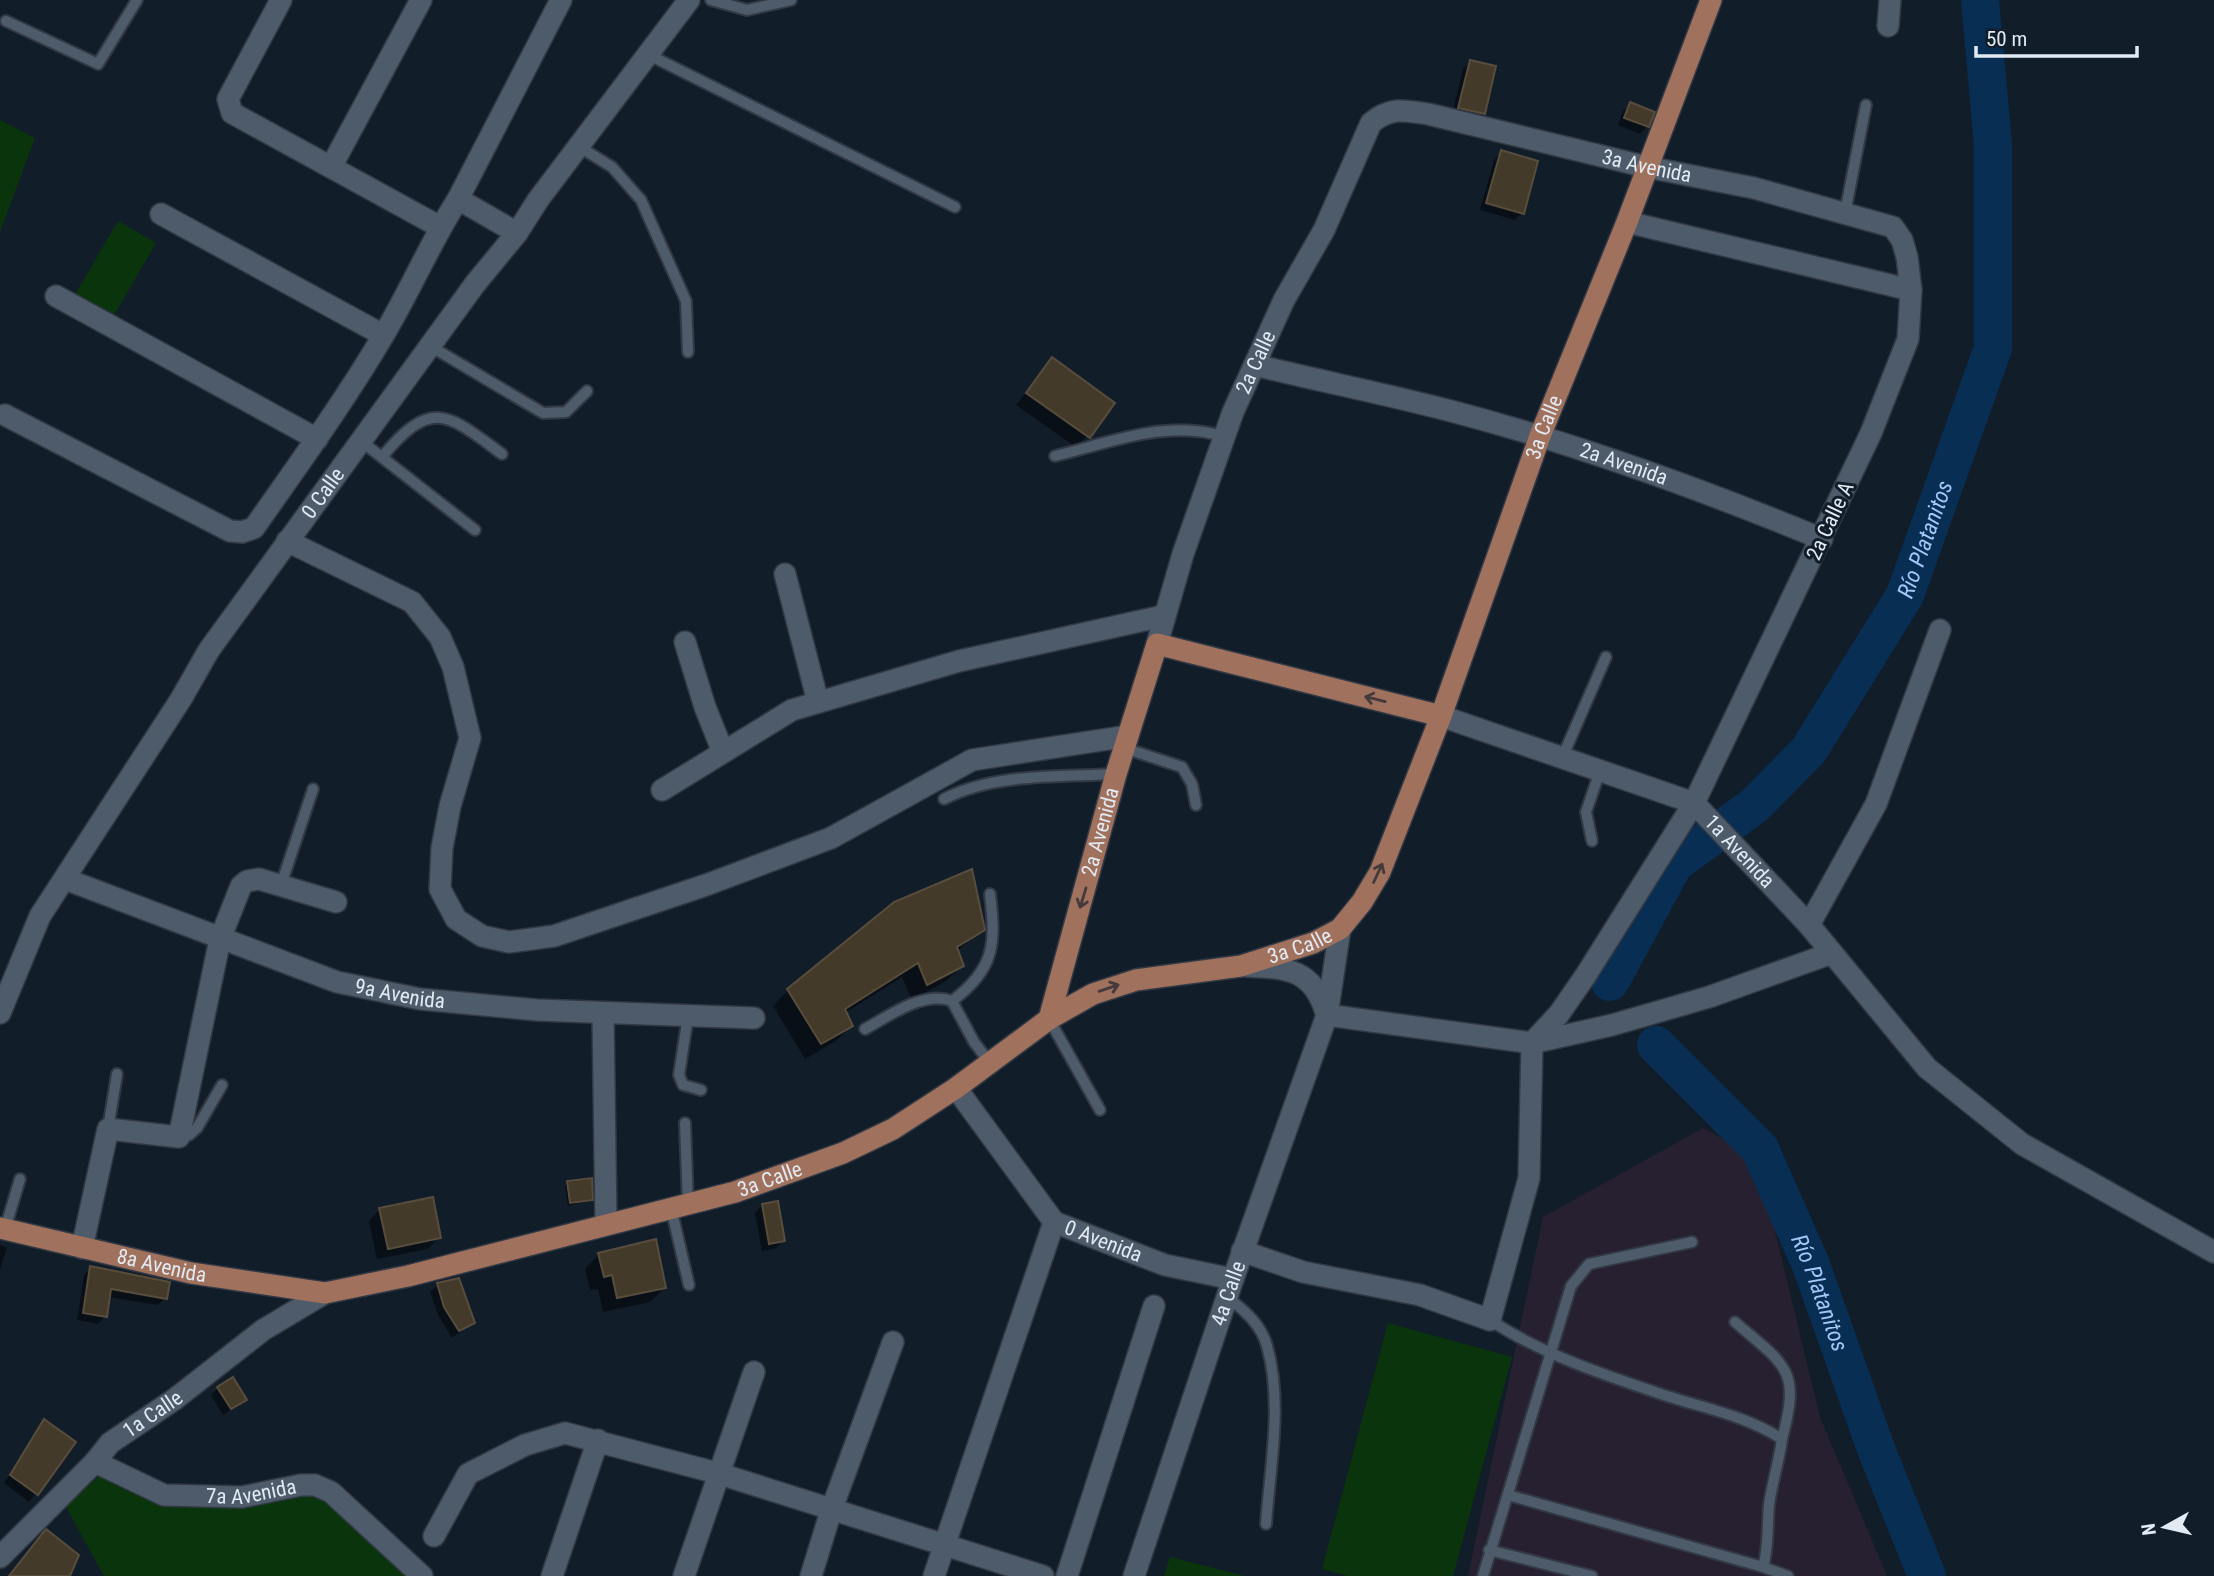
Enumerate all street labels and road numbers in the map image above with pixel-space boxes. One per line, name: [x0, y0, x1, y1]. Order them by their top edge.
street label: 3a Avenida: [1600, 145, 1694, 187]
street label: 2a Calle: [1231, 327, 1281, 397]
street label: 3a Calle: [1521, 392, 1567, 462]
street label: 2a Avenida: [1577, 438, 1671, 490]
street label: 0 Calle: [297, 463, 349, 523]
street label: 2a Calle A: [1801, 478, 1859, 564]
street label: 2a Avenida: [1077, 785, 1124, 879]
street label: 1a Avenida: [1700, 810, 1780, 893]
street label: 3a Calle: [1265, 923, 1336, 969]
street label: 9a Avenida: [353, 974, 446, 1013]
street label: 3a Calle: [734, 1157, 805, 1202]
street label: 0 Avenida: [1061, 1215, 1146, 1267]
street label: 8a Avenida: [115, 1244, 208, 1287]
street label: 4a Calle: [1206, 1258, 1250, 1329]
street label: 1a Calle: [118, 1386, 187, 1443]
street label: 7a Avenida: [206, 1474, 298, 1509]

